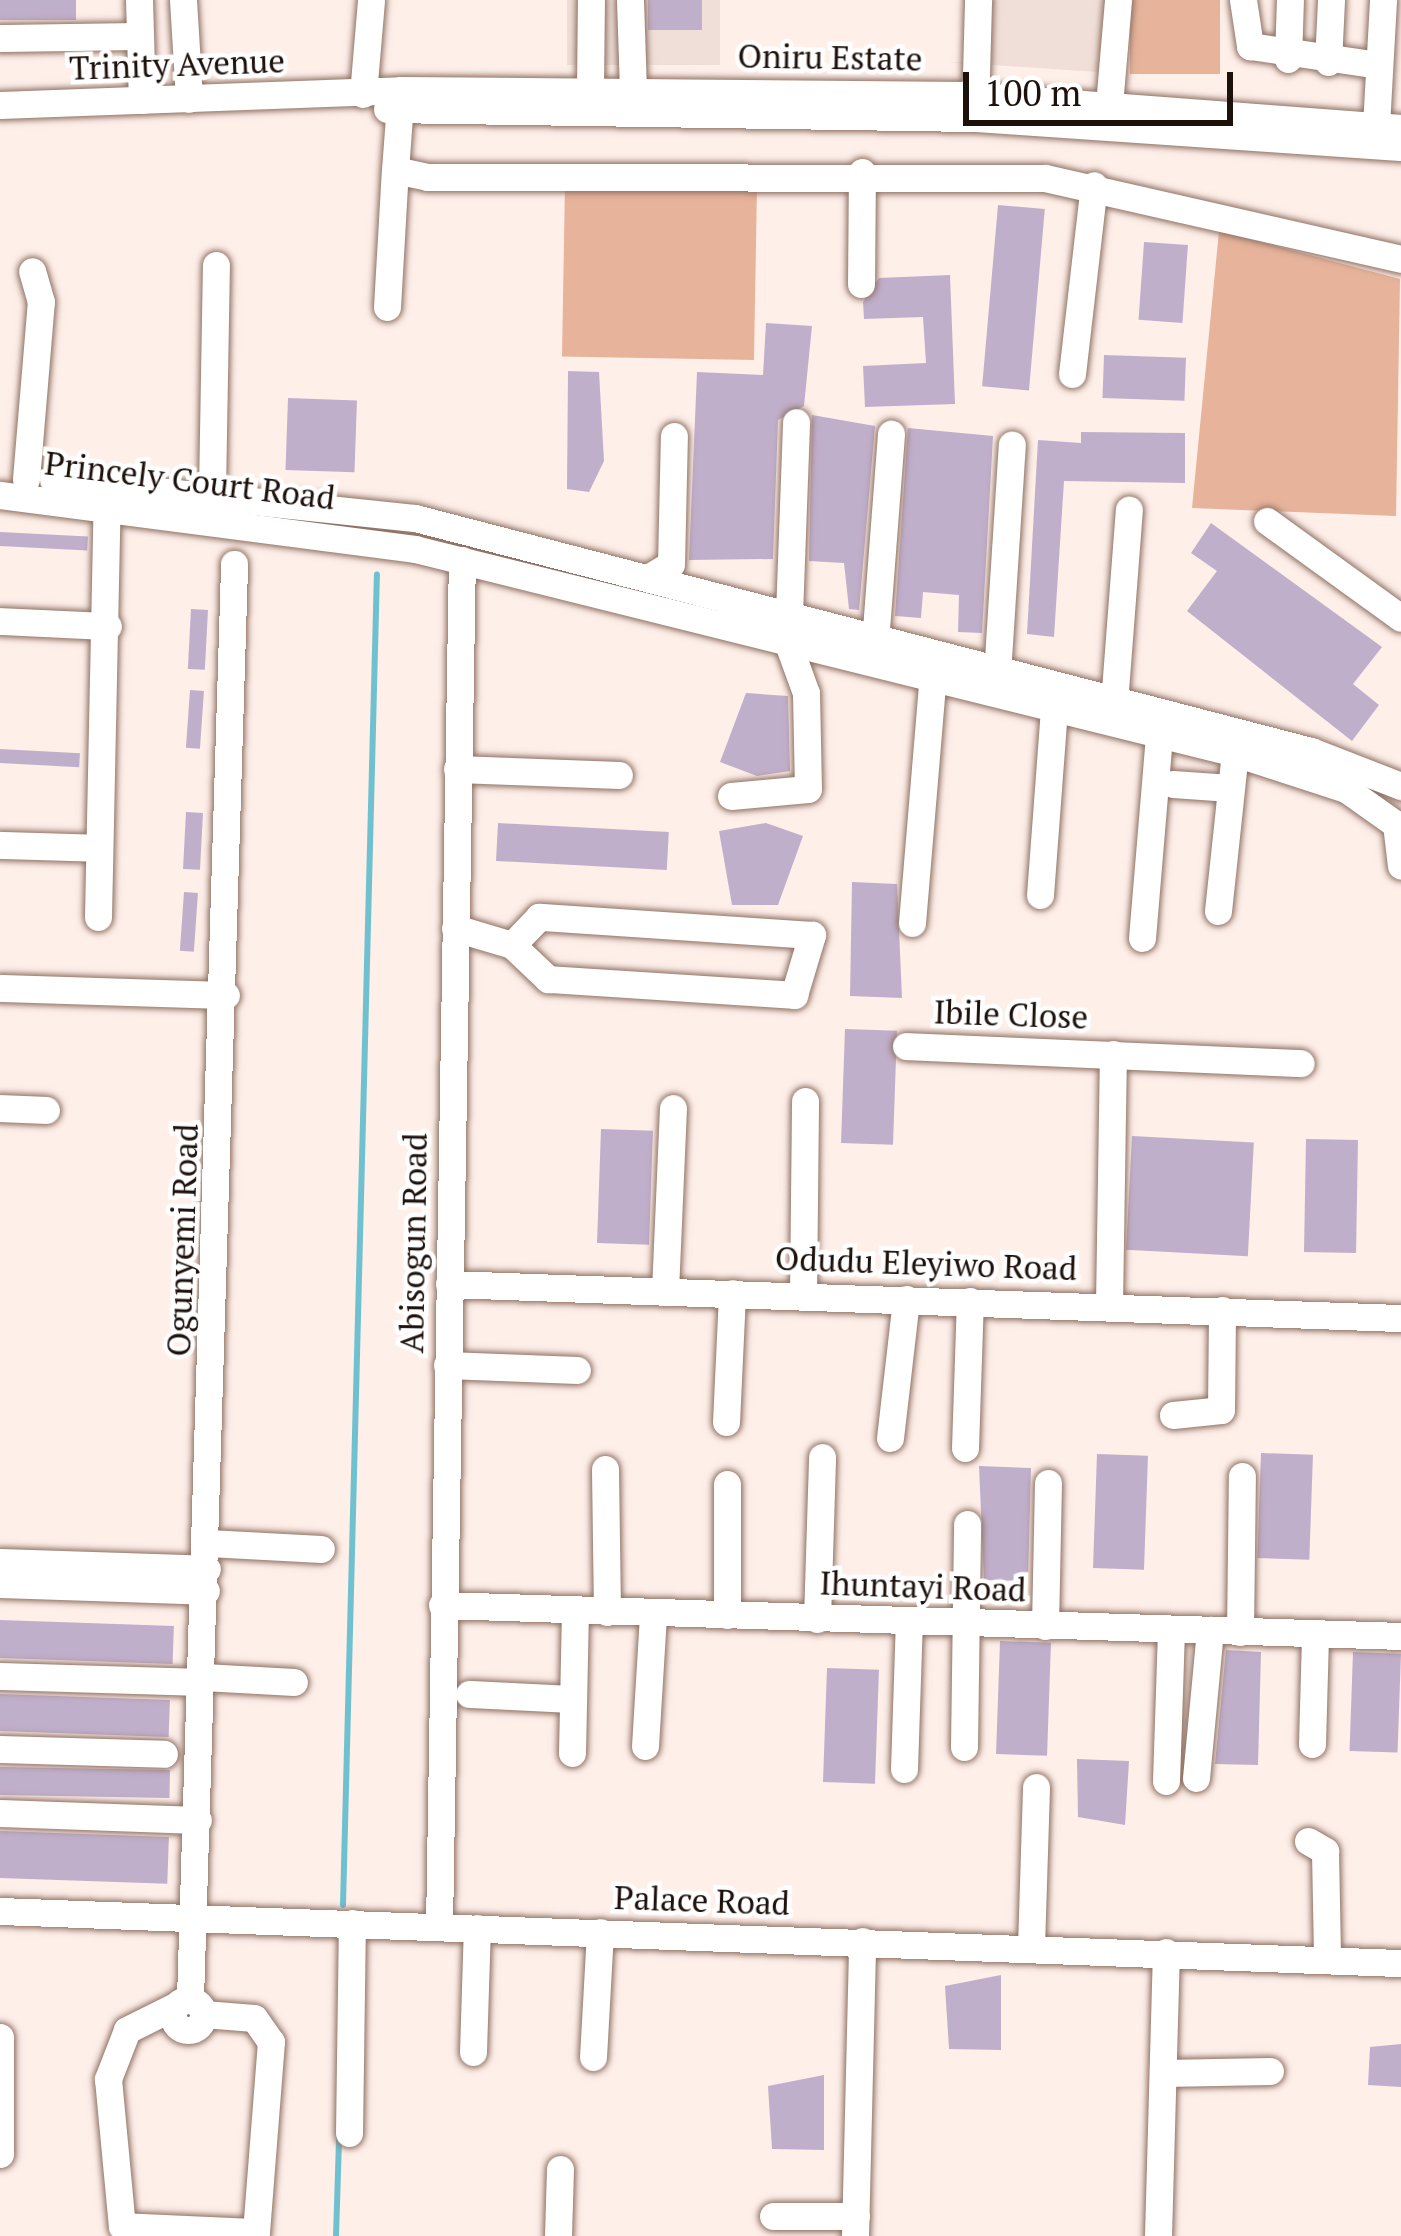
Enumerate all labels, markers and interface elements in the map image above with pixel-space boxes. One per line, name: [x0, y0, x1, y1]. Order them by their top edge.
street label: Oniru Estate: [737, 36, 923, 78]
street label: Trinity Avenue: [68, 40, 286, 88]
scale bar: [969, 48, 1239, 122]
text: 100 m: [984, 69, 1081, 116]
street label: Princely Court Road: [43, 443, 337, 517]
street label: Ibile Close: [933, 992, 1089, 1036]
street label: Ogunyemi Road: [158, 1123, 206, 1357]
street label: Abisogun Road: [391, 1132, 435, 1354]
street label: Odudu Eleyiwo Road: [774, 1238, 1078, 1288]
street label: Ihuntayi Road: [819, 1563, 1027, 1609]
street label: Palace Road: [613, 1877, 791, 1923]

